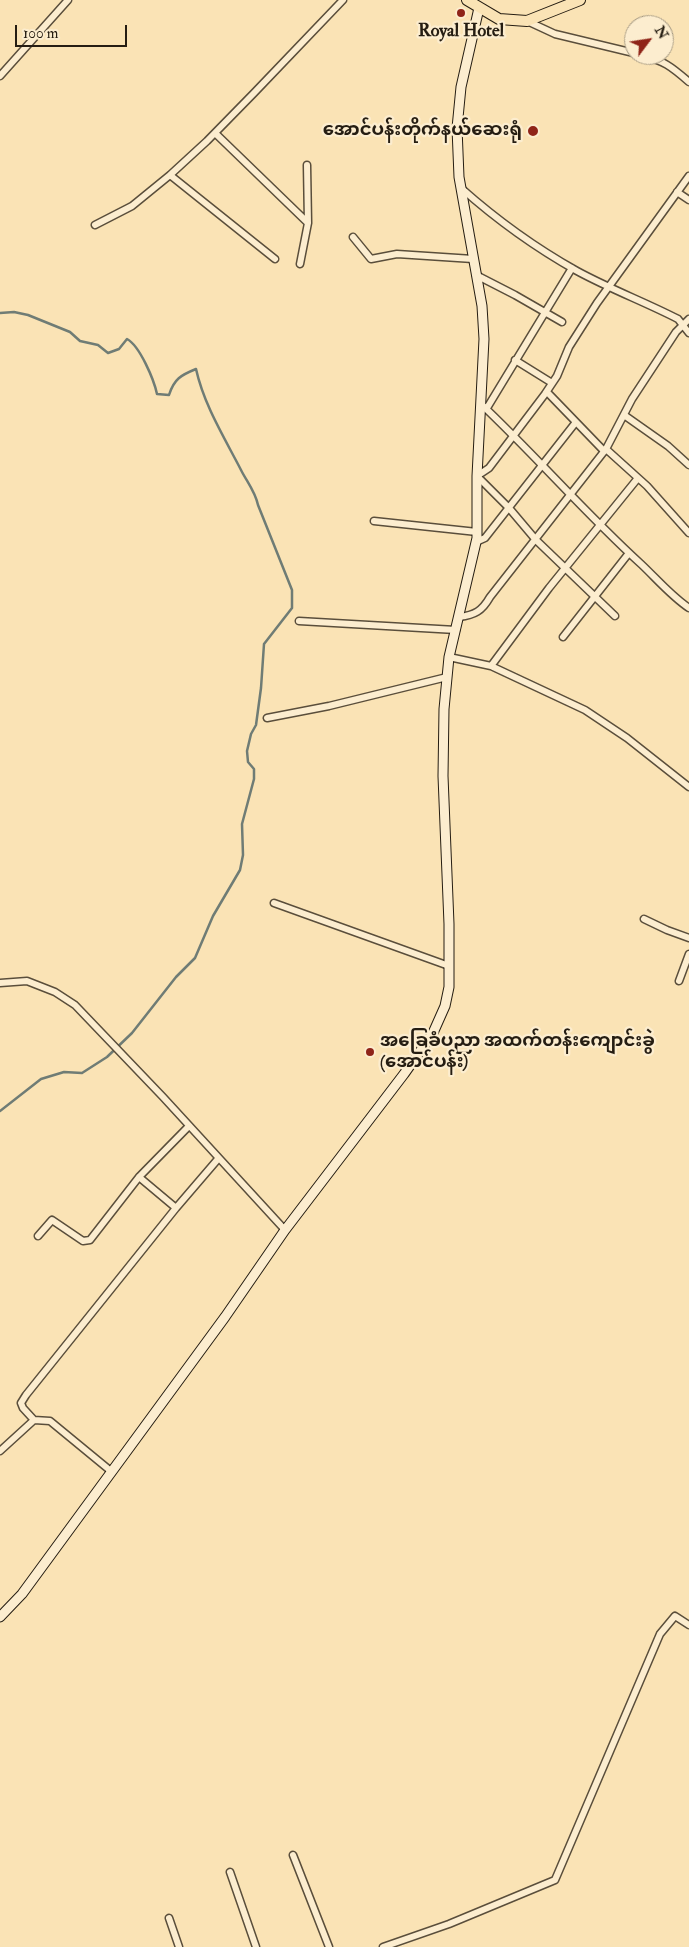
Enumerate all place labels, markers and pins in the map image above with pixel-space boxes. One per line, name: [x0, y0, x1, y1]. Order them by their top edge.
marker: Royal Hotel: [455, 7, 467, 19]
place label: Royal Hotel: [418, 21, 504, 43]
place label: အောင်ပန်းတိုက်နယ်ဆေးရုံ: [323, 120, 522, 142]
marker: အောင်ပန်းတိုက်နယ်ဆေးရုံ: [526, 124, 540, 138]
place label: အခြေခံပညာ အထက်တန်းကျောင်းခွဲ (အောင်ပန်း): [380, 1031, 655, 1074]
marker: အခြေခံပညာ အထက်တန်းကျောင်းခွဲ (အောင်ပန်း): [364, 1046, 376, 1058]

